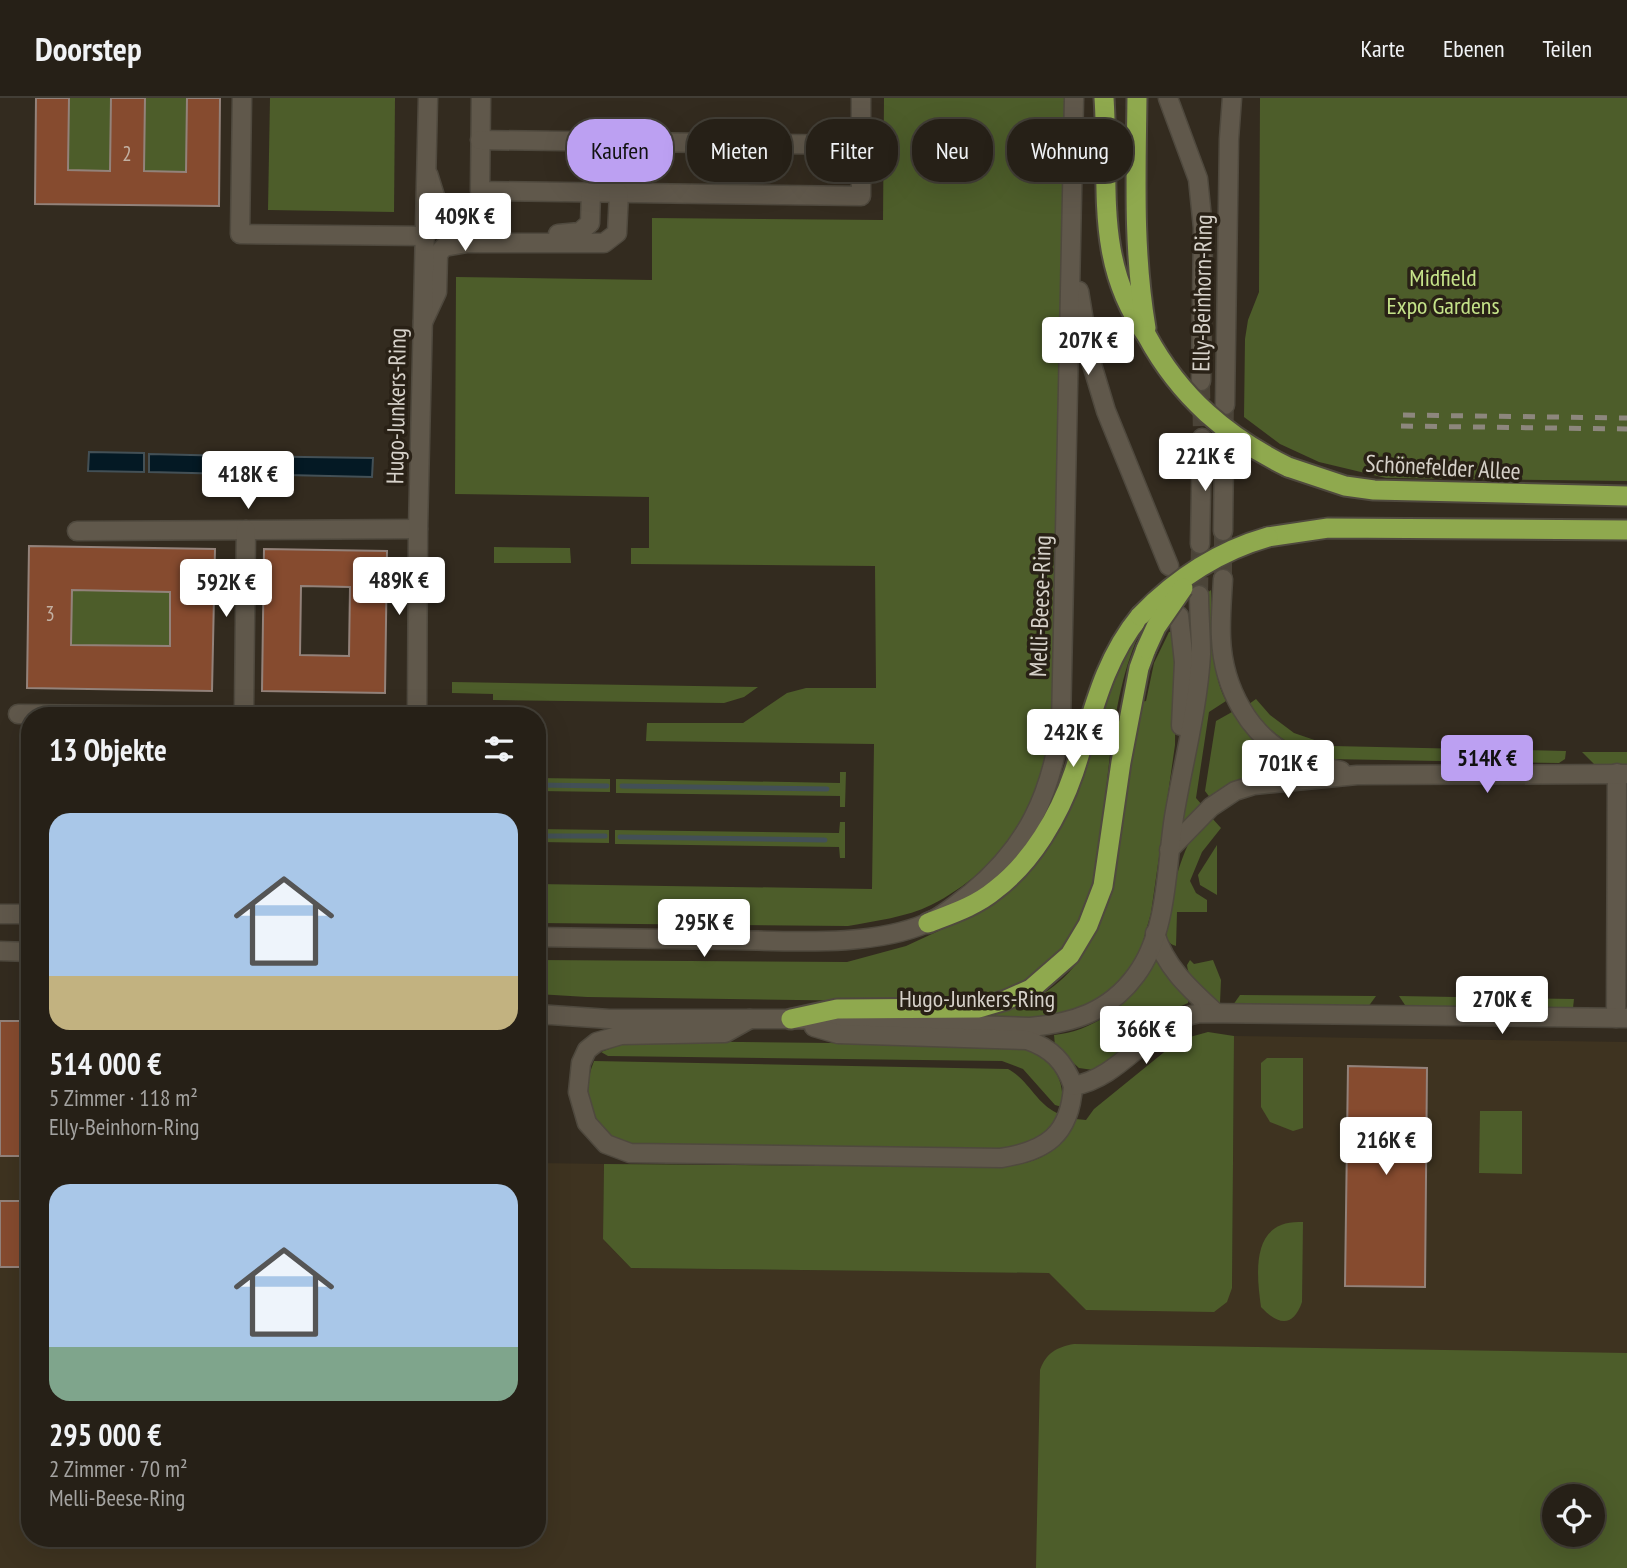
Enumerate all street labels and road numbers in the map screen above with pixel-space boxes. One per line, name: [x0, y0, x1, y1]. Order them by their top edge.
street label: Elly-Beinhorn-Ring: [1185, 214, 1219, 372]
street label: Hugo-Junkers-Ring: [379, 328, 413, 484]
street label: Schönefelder Allee: [1365, 447, 1521, 487]
street label: Melli-Beese-Ring: [1022, 534, 1058, 678]
street label: Hugo-Junkers-Ring: [899, 983, 1055, 1014]

